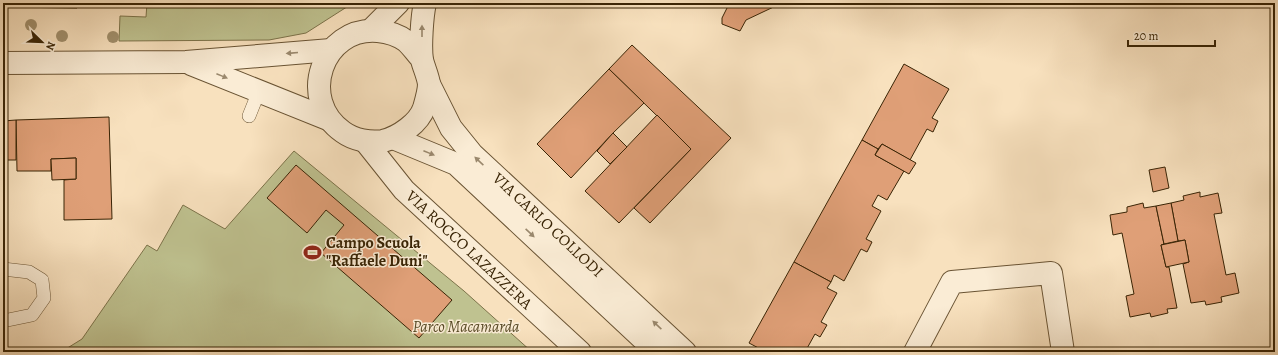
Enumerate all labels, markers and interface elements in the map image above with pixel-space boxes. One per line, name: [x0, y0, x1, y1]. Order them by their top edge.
north arrow: [22, 22, 62, 62]
scale bar: [1128, 22, 1215, 48]
one-way arrow: [419, 24, 425, 37]
text: 20 m: [1134, 28, 1158, 44]
text: N: [42, 39, 59, 52]
one-way arrow: [286, 50, 298, 57]
one-way arrow: [217, 74, 229, 80]
one-way arrow: [424, 150, 435, 156]
one-way arrow: [474, 156, 484, 166]
street label: VIA CARLO COLLODI: [487, 167, 608, 282]
street label: VIA ROCCO LAZAZZERA: [400, 185, 537, 315]
one-way arrow: [525, 228, 535, 238]
place label: Campo Scuola "Raffaele Duni": [326, 232, 428, 272]
sports icon: Campo Scuola "Raffaele Duni": [303, 242, 323, 262]
park label: Parco Macamarda: [413, 316, 520, 338]
one-way arrow: [652, 320, 662, 330]

